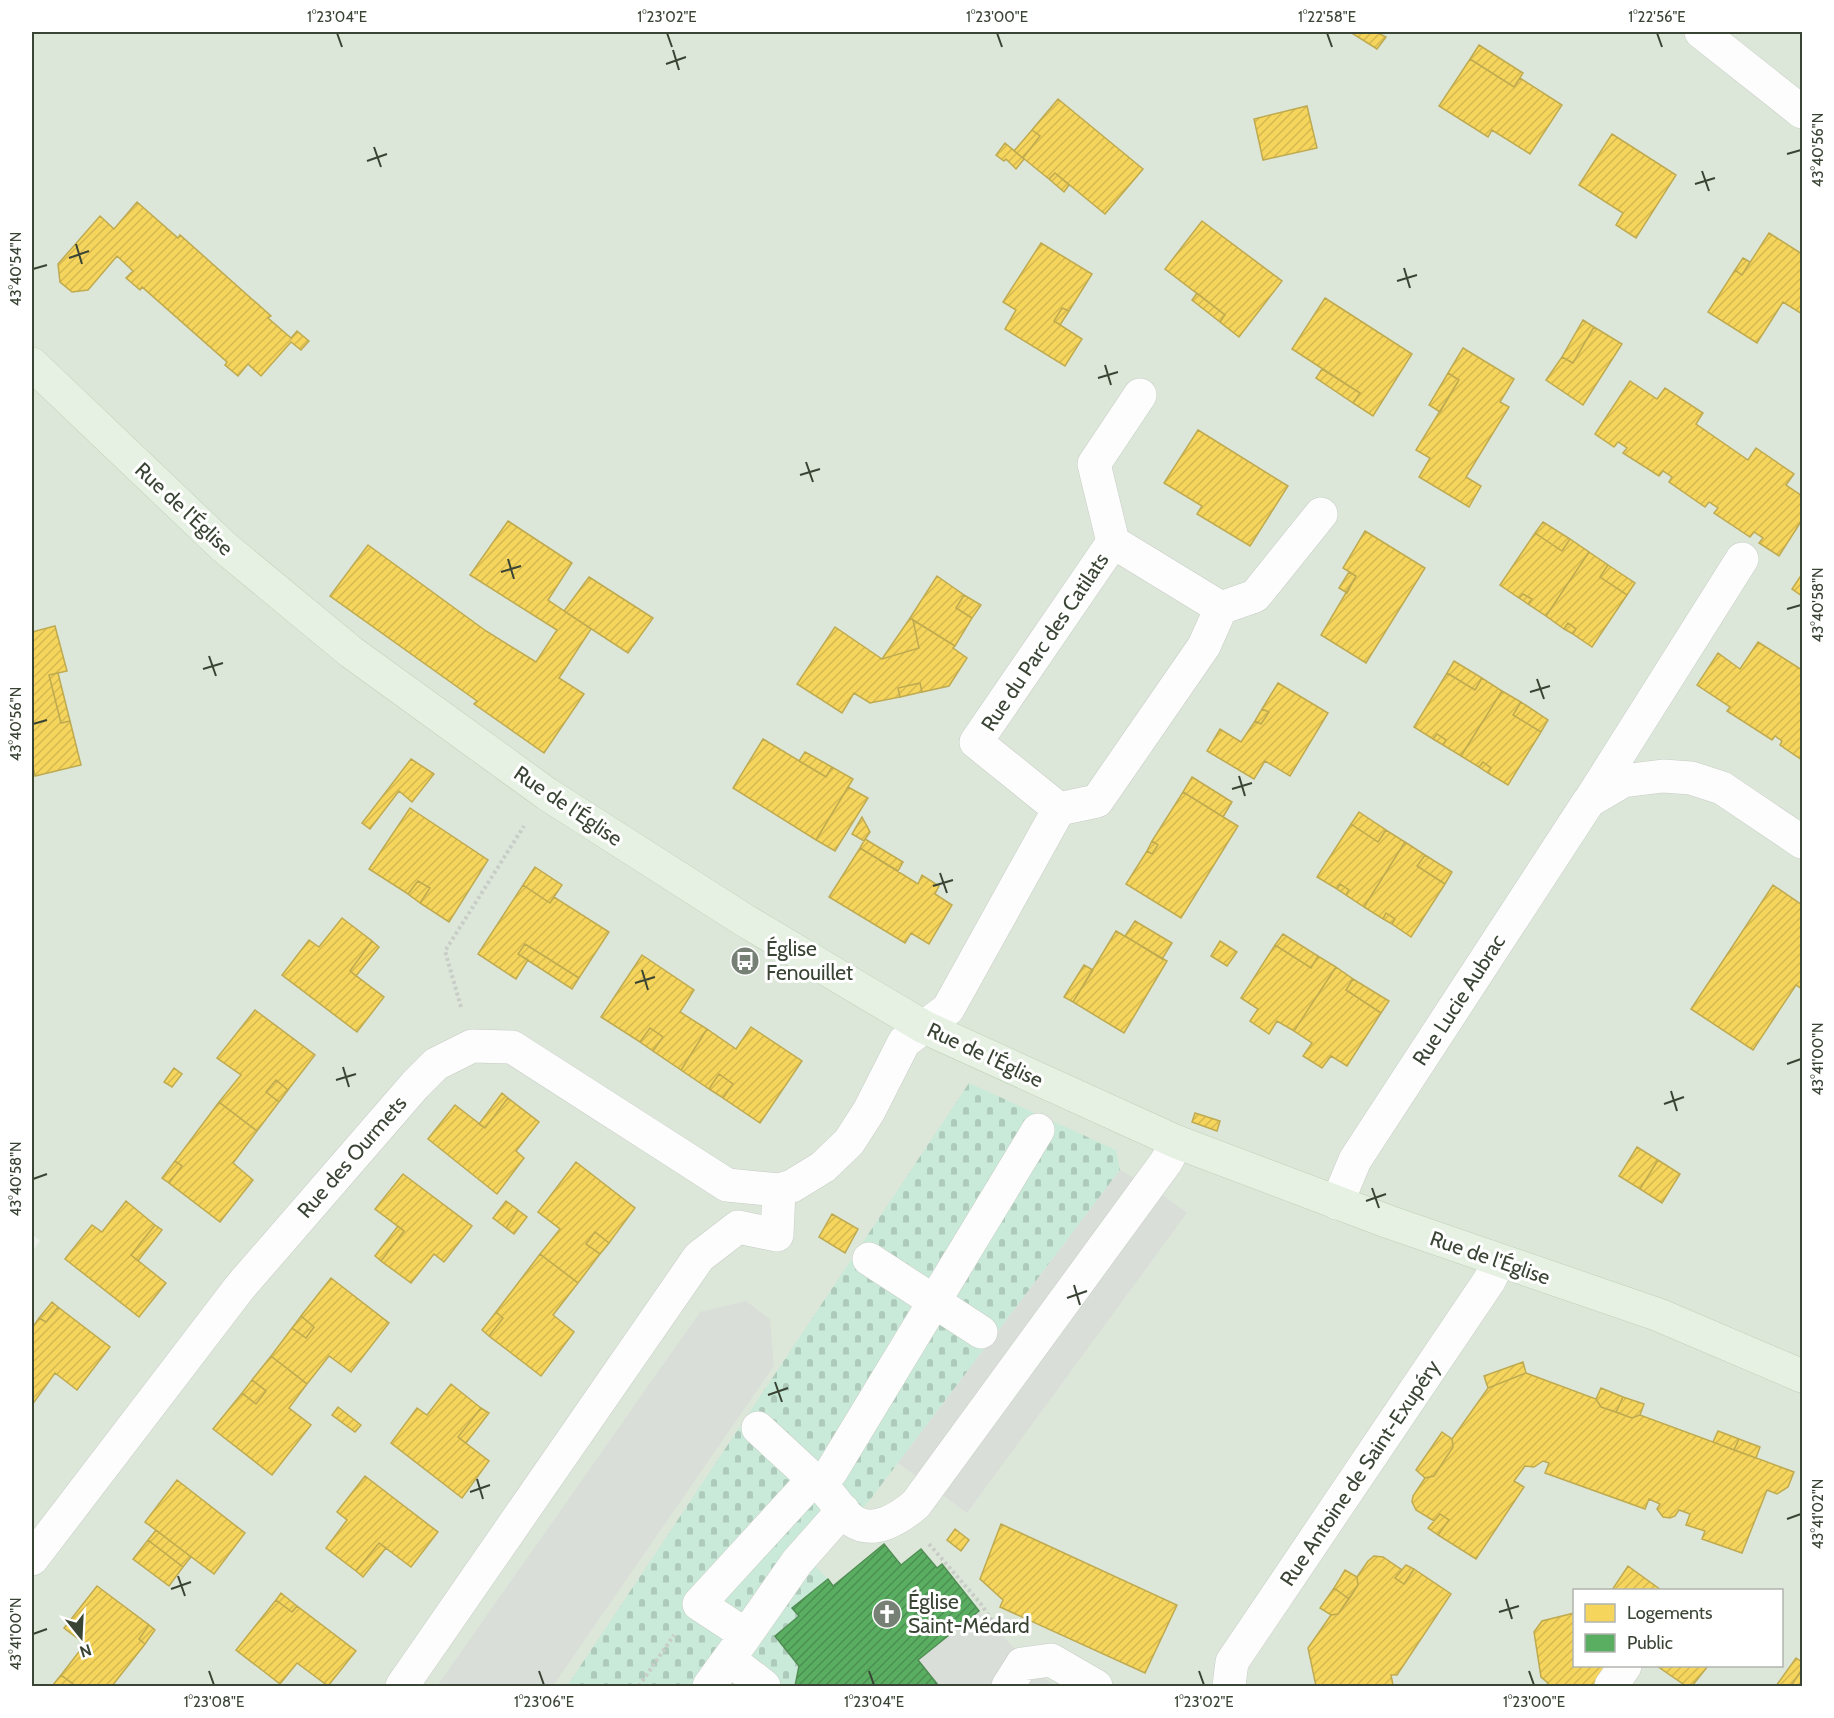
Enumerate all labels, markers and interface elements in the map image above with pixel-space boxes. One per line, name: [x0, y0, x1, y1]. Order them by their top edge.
text: 1°23'04"E: [307, 8, 367, 26]
text: 1°23'02"E: [637, 8, 697, 26]
text: 1°23'00"E: [966, 8, 1028, 26]
text: 1°22'58"E: [1298, 8, 1356, 26]
text: 1°22'56"E: [1628, 8, 1686, 26]
text: 43°40'56"N: [1809, 113, 1827, 187]
text: 43°40'54"N: [7, 232, 25, 306]
street label: Rue de l'Église: [130, 457, 239, 561]
street label: Rue du Parc des Catilats: [976, 548, 1114, 736]
text: 43°40'58"N: [1809, 567, 1827, 643]
text: 43°40'56"N: [7, 687, 25, 761]
street label: Rue de l'Église: [509, 760, 627, 851]
street label: Rue Lucie Aubrac: [1407, 930, 1510, 1070]
place label: Église Fenouillet: [766, 936, 853, 985]
bus stop icon: Église Fenouillet: [729, 945, 761, 977]
street label: Rue de l'Église: [923, 1017, 1047, 1092]
text: 43°41'00"N: [1809, 1022, 1827, 1096]
street label: Rue des Ourmets: [292, 1090, 412, 1223]
text: 43°40'58"N: [7, 1141, 25, 1217]
street label: Rue de l'Église: [1427, 1225, 1554, 1290]
street label: Rue Antoine de Saint-Exupéry: [1274, 1355, 1445, 1591]
text: 43°41'02"N: [1809, 1479, 1827, 1549]
place label: Église Saint-Médard: [908, 1589, 1030, 1638]
legend: [1573, 1589, 1783, 1667]
text: 43°41'00"N: [7, 1597, 25, 1671]
church icon: Église Saint-Médard: [871, 1598, 903, 1630]
text: Logements: [1627, 1602, 1712, 1624]
north arrow: [51, 1607, 111, 1667]
text: Public: [1627, 1632, 1673, 1654]
text: N: [77, 1640, 94, 1662]
text: 1°23'08"E: [184, 1693, 244, 1711]
text: 1°23'06"E: [514, 1693, 574, 1711]
text: 1°23'04"E: [844, 1693, 904, 1711]
text: 1°23'02"E: [1174, 1693, 1234, 1711]
text: 1°23'00"E: [1503, 1693, 1565, 1711]

